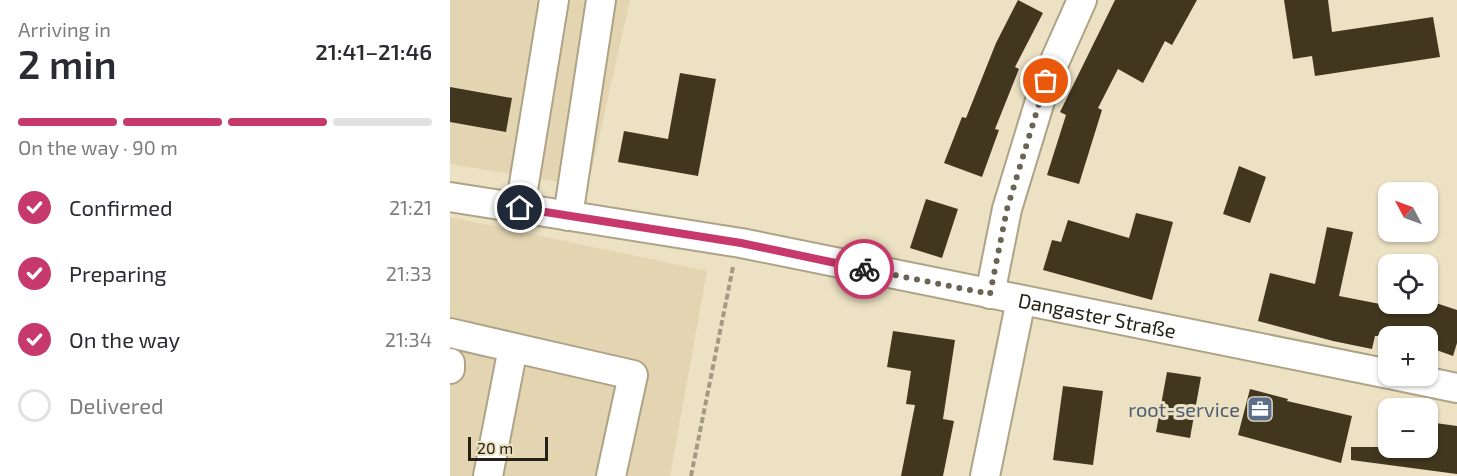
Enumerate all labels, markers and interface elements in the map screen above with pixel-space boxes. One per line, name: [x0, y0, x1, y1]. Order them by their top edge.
text: Arriving in: [18, 17, 111, 41]
text: 21:41–21:46: [315, 38, 432, 64]
text: 2 min: [18, 40, 117, 87]
pin: [1020, 55, 1071, 106]
icon: bag: [1029, 64, 1062, 97]
text: On the way · 90 m: [18, 135, 178, 159]
pin: [494, 182, 545, 233]
north arrow: [1378, 182, 1438, 242]
map controls: [1378, 182, 1438, 458]
icon: check: [18, 191, 51, 224]
icon: home: [503, 191, 536, 224]
text: Confirmed: [69, 194, 173, 220]
text: 21:21: [389, 195, 432, 219]
courier: [834, 239, 894, 299]
icon: bike: [848, 253, 881, 286]
button: locate: [1378, 254, 1438, 314]
icon: check: [18, 257, 51, 290]
text: Preparing: [69, 260, 167, 286]
text: 21:33: [386, 261, 432, 285]
street label: Dangaster Straße: [1016, 287, 1178, 343]
icon: check: [18, 323, 51, 356]
text: On the way: [69, 326, 180, 352]
button: +: [1378, 326, 1438, 386]
text: 21:34: [385, 327, 432, 351]
text: Delivered: [69, 392, 164, 418]
office icon: root-service: [1245, 394, 1275, 424]
place label: root-service: [1128, 397, 1240, 421]
button: −: [1378, 398, 1438, 458]
scale bar: [468, 434, 548, 462]
text: 20 m: [477, 438, 513, 457]

